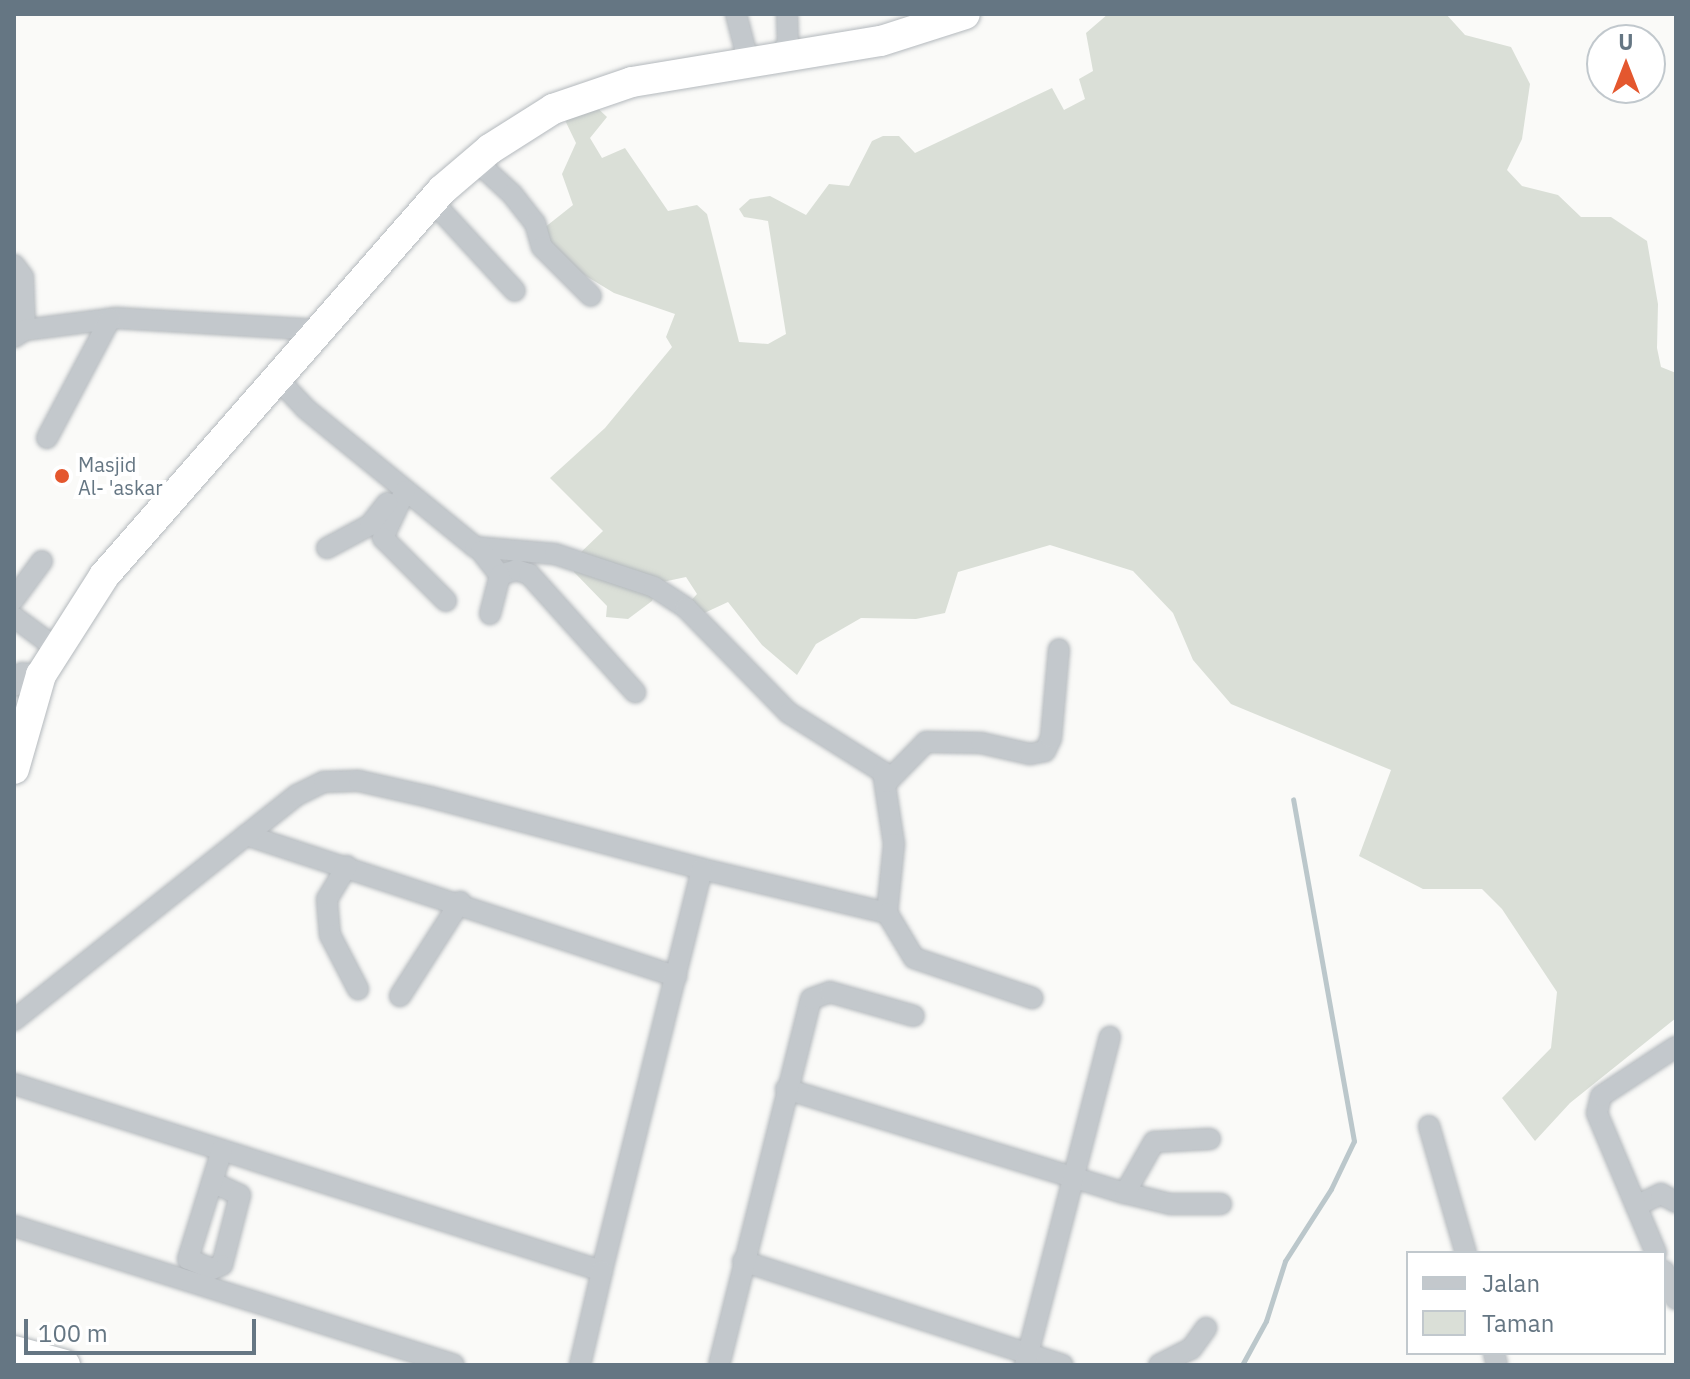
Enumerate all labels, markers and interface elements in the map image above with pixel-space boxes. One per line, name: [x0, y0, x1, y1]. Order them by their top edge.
north arrow: [1586, 24, 1666, 104]
text: U: [1618, 27, 1634, 56]
place label: Masjid Al- 'askar: [78, 452, 162, 499]
marker: Masjid Al- 'askar: [53, 467, 71, 485]
legend: [1406, 1251, 1666, 1355]
text: Jalan: [1482, 1267, 1540, 1299]
scale bar: [28, 1303, 260, 1353]
text: Taman: [1482, 1307, 1554, 1339]
text: 100 m: [38, 1317, 108, 1349]

